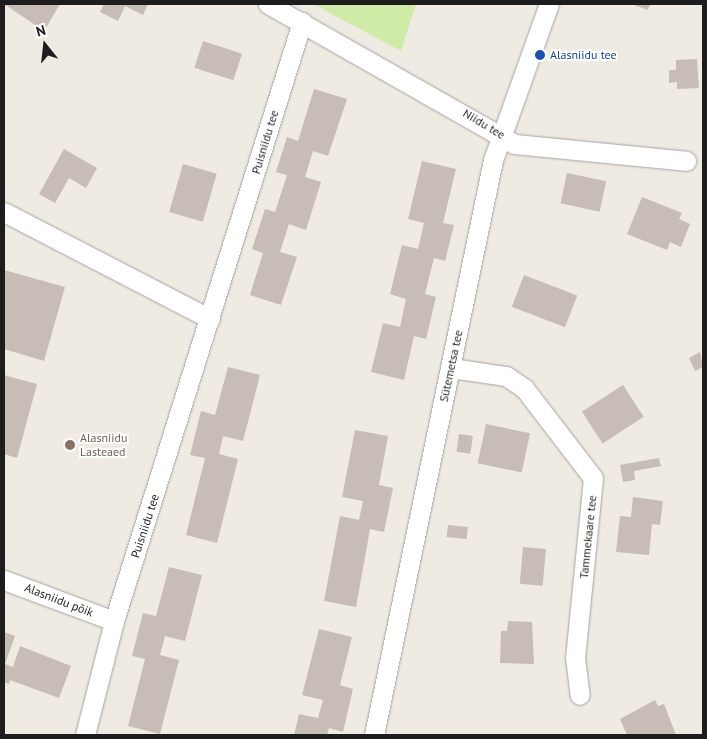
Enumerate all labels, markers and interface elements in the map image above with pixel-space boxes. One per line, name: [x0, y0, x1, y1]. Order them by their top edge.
north arrow: [20, 20, 70, 70]
text: N: [34, 21, 48, 41]
place label: Alasniidu tee: [550, 48, 617, 62]
marker: Alasniidu tee: [534, 49, 546, 61]
street label: Niidu tee: [460, 106, 508, 142]
street label: Puisniidu tee: [248, 108, 282, 176]
street label: Sütemetsa tee: [436, 329, 466, 403]
place label: Alasniidu Lasteaed: [80, 431, 127, 459]
marker: Alasniidu Lasteaed: [64, 439, 76, 451]
street label: Puisniidu tee: [128, 492, 162, 560]
street label: Tammekaare tee: [576, 494, 600, 580]
street label: Alasniidu põik: [23, 580, 95, 620]

